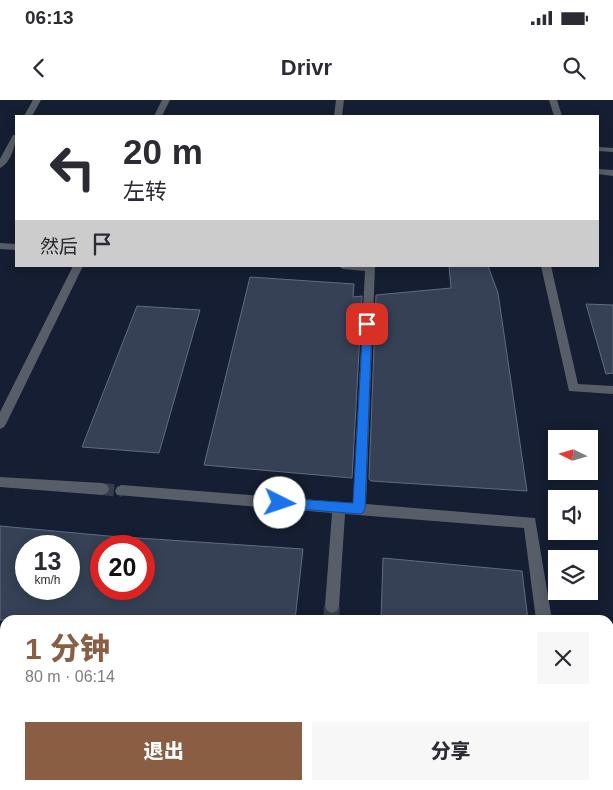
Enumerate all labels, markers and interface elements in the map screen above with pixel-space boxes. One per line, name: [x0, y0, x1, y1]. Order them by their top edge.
text: 06:13: [25, 7, 74, 28]
icon: back: [25, 54, 53, 82]
icon: search: [560, 54, 588, 82]
text: Drivr: [281, 55, 332, 80]
text: 20 m: [123, 132, 203, 171]
icon: left: [40, 135, 105, 200]
text: 左转: [123, 179, 167, 204]
icon: arrive: [88, 230, 116, 258]
text: 然后: [40, 236, 78, 257]
pin: [346, 303, 388, 345]
icon: arrive: [353, 310, 381, 338]
north arrow: [548, 430, 598, 480]
map controls: [548, 430, 598, 600]
position arrow: [253, 476, 305, 528]
button: sound: [548, 490, 598, 540]
speed limit sign: 20: [90, 535, 155, 600]
text: 13: [34, 547, 61, 575]
button: layers: [548, 550, 598, 600]
text: km/h: [34, 573, 61, 587]
text: 1 分钟: [25, 632, 110, 665]
button: close: [537, 632, 589, 684]
text: 80 m · 06:14: [25, 668, 115, 685]
button: 退出: [25, 722, 302, 780]
button: 分享: [312, 722, 589, 780]

